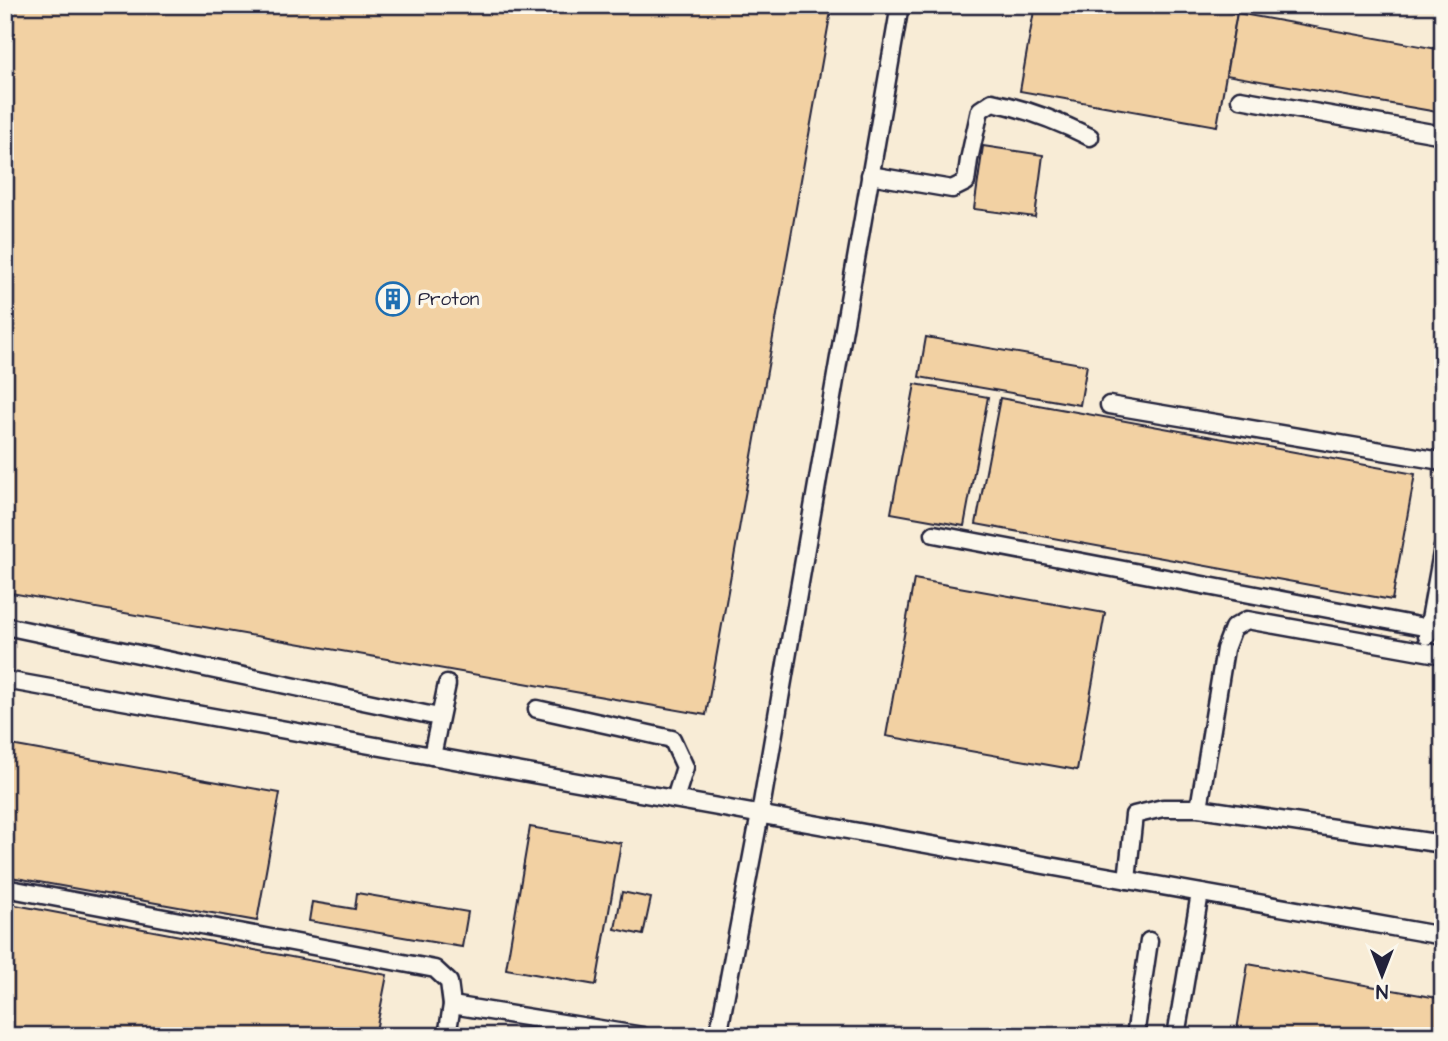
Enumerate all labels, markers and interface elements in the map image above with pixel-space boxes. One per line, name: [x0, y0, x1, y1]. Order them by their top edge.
building icon: Proton: [374, 280, 412, 318]
place label: Proton: [418, 286, 479, 313]
north arrow: [1346, 940, 1416, 1010]
text: N: [1376, 977, 1388, 1004]

